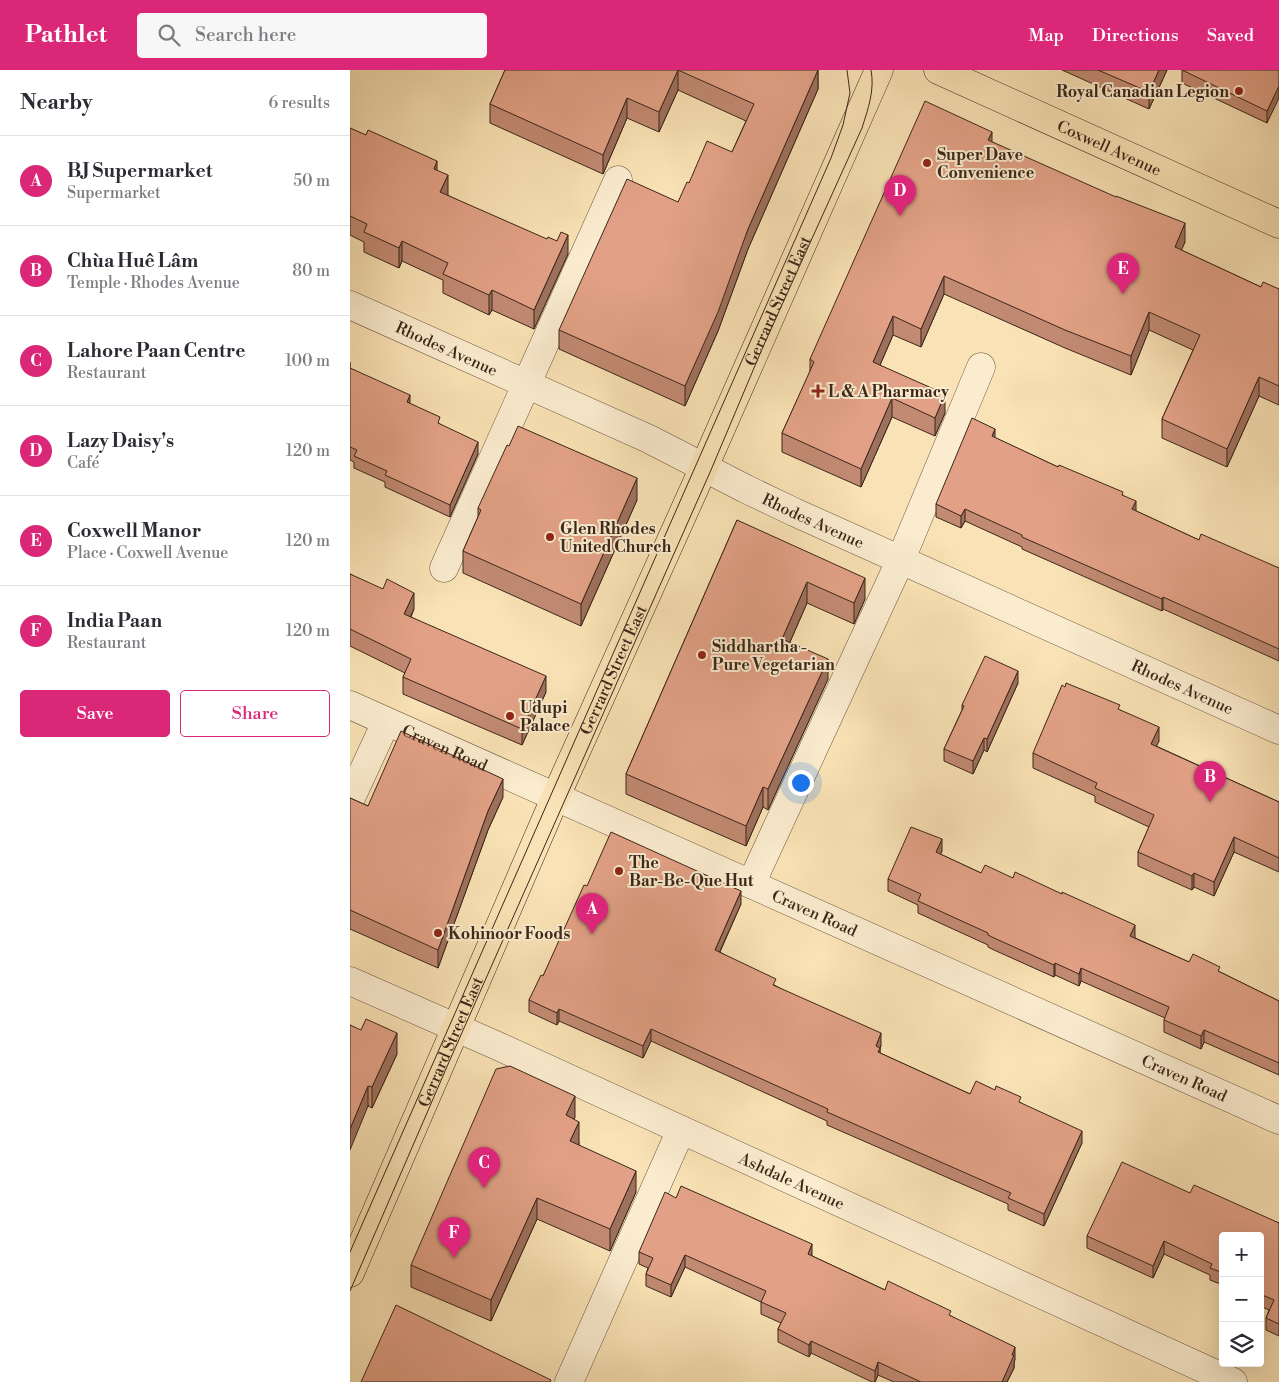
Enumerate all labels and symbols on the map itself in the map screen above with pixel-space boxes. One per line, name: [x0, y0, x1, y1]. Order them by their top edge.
place label: Royal Canadian Legion: [1056, 82, 1229, 102]
marker: Royal Canadian Legion: [1233, 85, 1245, 97]
street label: Coxwell Avenue: [1054, 116, 1164, 181]
place label: Super Dave Convenience: [937, 145, 1035, 183]
marker: Super Dave Convenience: [921, 157, 933, 169]
pin: D: [884, 175, 916, 216]
street label: Gerrard Street East: [741, 233, 816, 369]
pin: E: [1107, 253, 1139, 294]
street label: Rhodes Avenue: [392, 318, 501, 381]
place label: L & A Pharmacy: [828, 382, 950, 402]
marker: L & A Pharmacy: [812, 385, 824, 397]
street label: Rhodes Avenue: [759, 489, 867, 553]
place label: Glen Rhodes United Church: [560, 519, 671, 557]
marker: Glen Rhodes United Church: [544, 531, 556, 543]
street label: Gerrard Street East: [576, 602, 652, 738]
place label: Siddhartha - Pure Vegetarian: [712, 637, 835, 675]
marker: Siddhartha - Pure Vegetarian: [696, 649, 708, 661]
street label: Rhodes Avenue: [1128, 656, 1236, 719]
place label: Udupi Palace: [520, 698, 570, 736]
marker: Udupi Palace: [504, 710, 516, 722]
street label: Craven Road: [399, 721, 490, 776]
pin: B: [1194, 761, 1226, 802]
your location: [788, 770, 814, 796]
place label: The Bar-Be-Que Hut: [629, 853, 754, 891]
marker: The Bar-Be-Que Hut: [613, 865, 625, 877]
street label: Craven Road: [768, 886, 860, 941]
pin: A: [576, 893, 608, 934]
place label: Kohinoor Foods: [448, 924, 570, 944]
marker: Kohinoor Foods: [432, 927, 444, 939]
street label: Gerrard Street East: [414, 973, 488, 1110]
street label: Craven Road: [1138, 1051, 1230, 1107]
pin: C: [468, 1147, 500, 1188]
street label: Ashdale Avenue: [735, 1148, 848, 1214]
pin: F: [438, 1217, 470, 1258]

